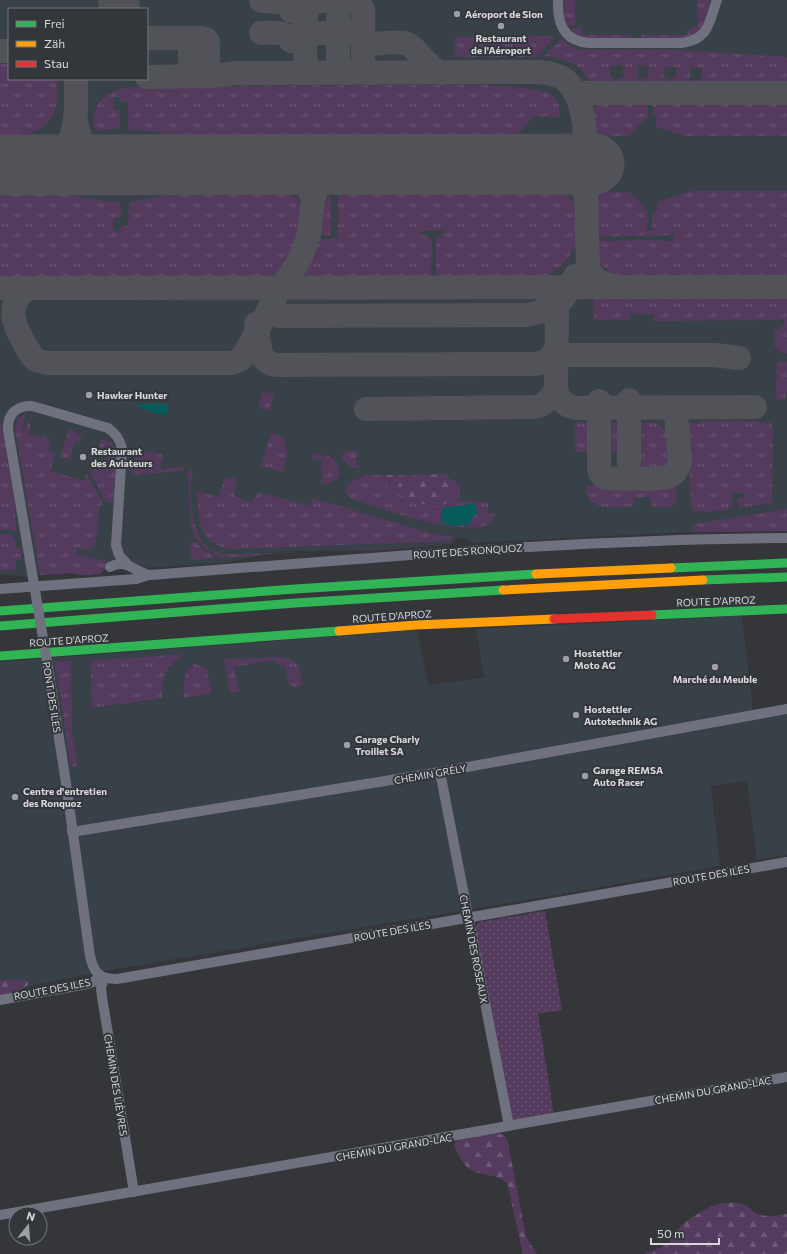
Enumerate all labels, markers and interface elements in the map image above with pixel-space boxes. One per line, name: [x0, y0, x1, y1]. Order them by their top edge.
legend: [8, 8, 148, 80]
place label: Aéroport de Sion: [465, 8, 543, 20]
marker: Aéroport de Sion: [452, 9, 462, 19]
text: Frei: [44, 16, 65, 30]
marker: Restaurant de l'Aéroport: [496, 21, 506, 31]
place label: Restaurant de l'Aéroport: [471, 32, 531, 56]
text: Zäh: [44, 36, 65, 50]
text: Stau: [44, 56, 69, 70]
place label: Hawker Hunter: [97, 389, 167, 401]
marker: Hawker Hunter: [84, 390, 94, 400]
place label: Restaurant des Aviateurs: [91, 445, 153, 469]
marker: Restaurant des Aviateurs: [78, 452, 88, 462]
street label: ROUTE DES RONQUOZ: [413, 541, 523, 561]
street label: ROUTE D'APROZ: [676, 594, 756, 608]
street label: ROUTE D'APROZ: [352, 607, 432, 625]
street label: ROUTE D'APROZ: [29, 631, 109, 649]
place label: Hostettler Moto AG: [574, 647, 622, 671]
marker: Hostettler Moto AG: [561, 654, 571, 664]
street label: PONT DES ILES: [40, 661, 64, 733]
marker: Marché du Meuble: [710, 662, 720, 672]
place label: Marché du Meuble: [673, 673, 757, 685]
place label: Hostettler Autotechnik AG: [584, 703, 657, 727]
marker: Hostettler Autotechnik AG: [571, 710, 581, 720]
place label: Garage Charly Troillet SA: [355, 733, 420, 757]
marker: Garage Charly Troillet SA: [342, 740, 352, 750]
street label: CHEMIN GRÉLY: [393, 762, 468, 786]
place label: Garage REMSA Auto Racer: [593, 764, 663, 788]
marker: Garage REMSA Auto Racer: [580, 771, 590, 781]
place label: Centre d'entretien des Ronquoz: [23, 785, 107, 809]
marker: Centre d'entretien des Ronquoz: [10, 792, 20, 802]
street label: ROUTE DES ILES: [672, 862, 750, 888]
street label: CHEMIN DES ROSEAUX: [458, 894, 490, 1005]
street label: ROUTE DES ILES: [353, 918, 431, 944]
street label: ROUTE DES ILES: [13, 976, 91, 1002]
street label: CHEMIN DES LIÈVRES: [102, 1033, 130, 1137]
street label: CHEMIN DU GRAND-LAC: [654, 1074, 772, 1106]
street label: CHEMIN DU GRAND-LAC: [335, 1131, 453, 1163]
north arrow: [8, 1206, 48, 1246]
text: N: [25, 1209, 37, 1223]
scale bar: [651, 1220, 719, 1246]
text: 50 m: [657, 1226, 685, 1240]

